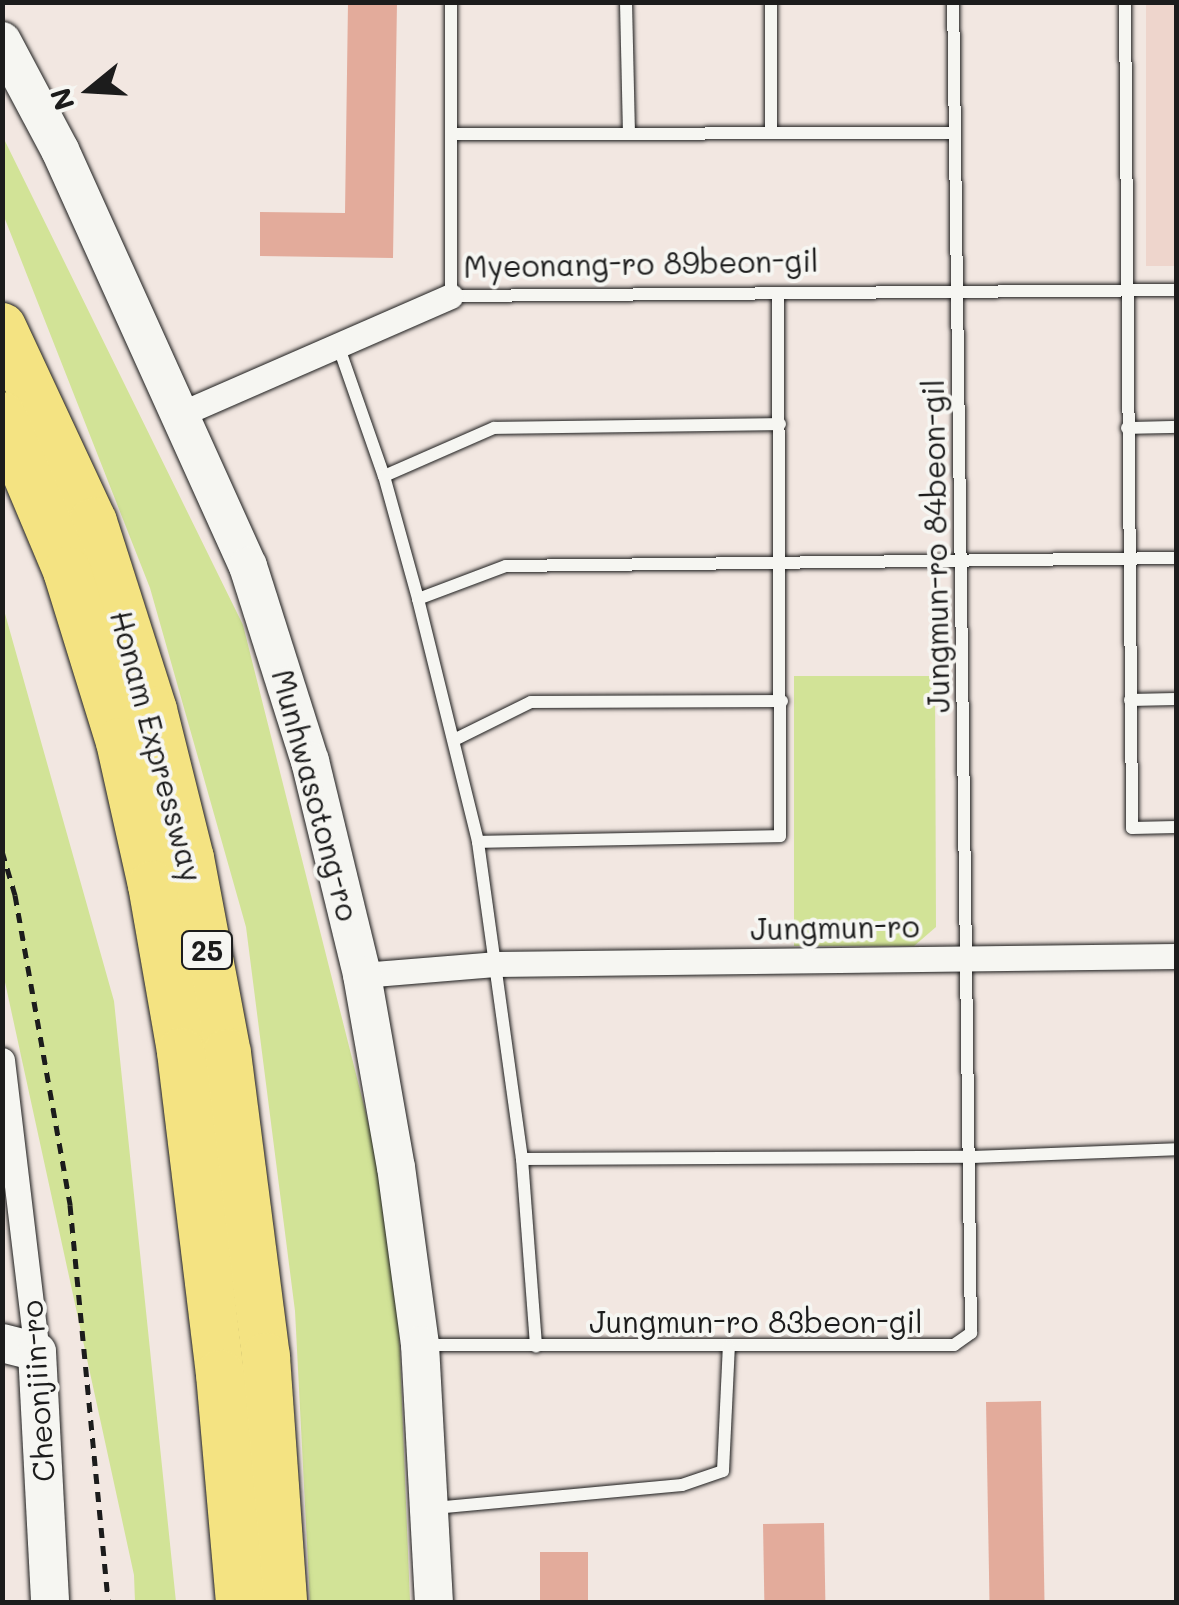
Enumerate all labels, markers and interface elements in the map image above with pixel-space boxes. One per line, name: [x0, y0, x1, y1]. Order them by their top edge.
north arrow: [40, 40, 140, 140]
text: N: [41, 84, 82, 115]
street label: Myeonang-ro 89beon-gil: [463, 242, 819, 284]
street label: Jungmun-ro 84beon-gil: [914, 379, 956, 713]
street label: Honam Expressway: [103, 606, 211, 886]
street label: Munhwasotong-ro: [265, 665, 367, 925]
street label: Jungmun-ro: [750, 908, 920, 946]
road number: 25: [180, 927, 234, 973]
street label: Cheonjiin-ro: [13, 1299, 61, 1483]
street label: Jungmun-ro 83beon-gil: [589, 1303, 923, 1339]

